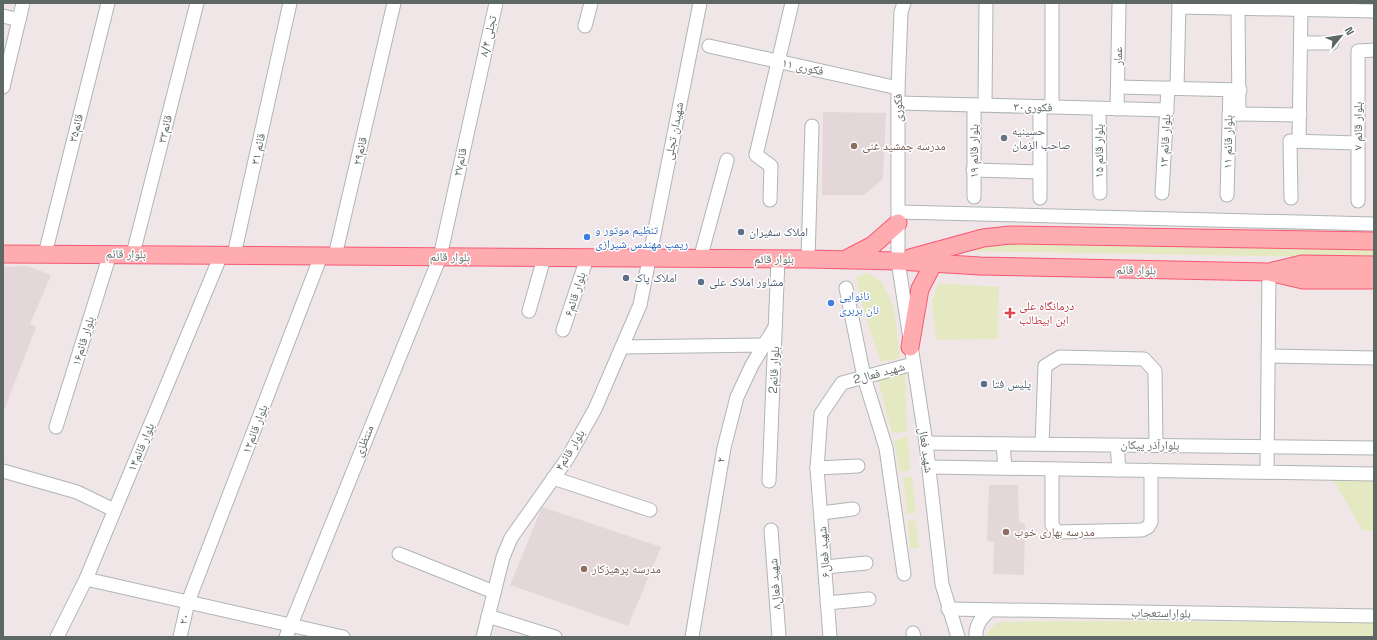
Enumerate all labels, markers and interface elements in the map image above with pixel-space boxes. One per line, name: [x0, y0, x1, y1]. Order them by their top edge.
street label: ۸/۴ تجلی: [476, 13, 501, 58]
north arrow: [1321, 16, 1361, 56]
text: N: [1342, 24, 1358, 38]
street label: عمار: [1110, 47, 1126, 66]
street label: فکوری ۱۱: [781, 55, 825, 79]
street label: فکوری: [890, 94, 906, 122]
street label: فکوری۳۰: [1013, 99, 1053, 115]
street label: شهیدان تجلی: [661, 101, 687, 161]
street label: بلوار قائم ۷: [1350, 102, 1366, 150]
street label: قائم۳۵: [65, 112, 87, 144]
street label: قائم۳۳: [154, 113, 176, 145]
street label: بلوار قائم ۱۳: [1156, 114, 1174, 168]
street label: بلوار قائم ۱۱: [1220, 115, 1236, 169]
place label: حسینیه صاحب الزمان: [1012, 123, 1071, 153]
street label: بلوار قائم ۱۹: [966, 124, 982, 178]
street label: بلوار قائم ۱۵: [1091, 124, 1107, 178]
street label: قائم ۳۱: [247, 132, 269, 166]
marker: حسینیه صاحب الزمان: [999, 133, 1009, 143]
street label: قائم۲۹: [349, 135, 371, 167]
place label: مدرسه جمشید غنی: [862, 138, 946, 154]
marker: مدرسه جمشید غنی: [849, 141, 859, 151]
street label: قائم۲۷: [449, 146, 471, 178]
place label: تنظیم موتور و ریمپ مهندس شیرازی: [595, 222, 688, 252]
place label: املاک سفیران: [749, 224, 808, 240]
marker: املاک سفیران: [736, 227, 746, 237]
marker: تنظیم موتور و ریمپ مهندس شیرازی: [582, 232, 592, 242]
street label: بلوار قائم: [106, 246, 146, 262]
street label: بلوار قائم: [430, 249, 470, 265]
street label: بلوار قائم: [754, 251, 794, 267]
street label: بلوار قائم: [1116, 262, 1156, 278]
street label: بلوار قائم۶: [560, 270, 590, 318]
place label: املاک پاک: [634, 270, 677, 286]
marker: املاک پاک: [621, 273, 631, 283]
place label: مشاور املاک علی: [709, 274, 783, 290]
marker: مشاور املاک علی: [696, 277, 706, 287]
place label: نانوایی نان بربری: [839, 288, 879, 318]
marker: نانوایی نان بربری: [826, 298, 836, 308]
place label: درمانگاه علی ابن ابیطالب: [1019, 298, 1074, 328]
marker: درمانگاه علی ابن ابیطالب: [1004, 307, 1016, 319]
street label: بلوار قائم۱۶: [68, 314, 98, 368]
street label: 2بلوار قائم: [765, 346, 783, 394]
street label: شهید فعال2: [851, 358, 907, 388]
place label: پلیس فتا: [992, 376, 1032, 392]
marker: پلیس فتا: [979, 379, 989, 389]
street label: بلوار قائم۱۲: [238, 402, 272, 456]
street label: بلوار قائم۱۴: [124, 420, 158, 474]
street label: منتظزی: [350, 423, 378, 459]
street label: بلوار قائم۴: [551, 426, 589, 474]
street label: شهید فعال: [915, 426, 937, 474]
street label: بلوارآذر پیکان: [1120, 436, 1180, 454]
street label: ۲: [713, 456, 729, 464]
place label: مدرسه بهاری خوب: [1014, 524, 1095, 540]
street label: شهید فعال۶: [814, 526, 834, 578]
marker: مدرسه بهاری خوب: [1001, 527, 1011, 537]
street label: شهید فعال۸: [765, 558, 785, 610]
place label: مدرسه پرهیزکار: [591, 561, 661, 577]
marker: مدرسه پرهیزکار: [579, 564, 589, 574]
street label: بلواراستعجاب: [1131, 604, 1191, 622]
street label: ۲۰: [175, 612, 193, 626]

